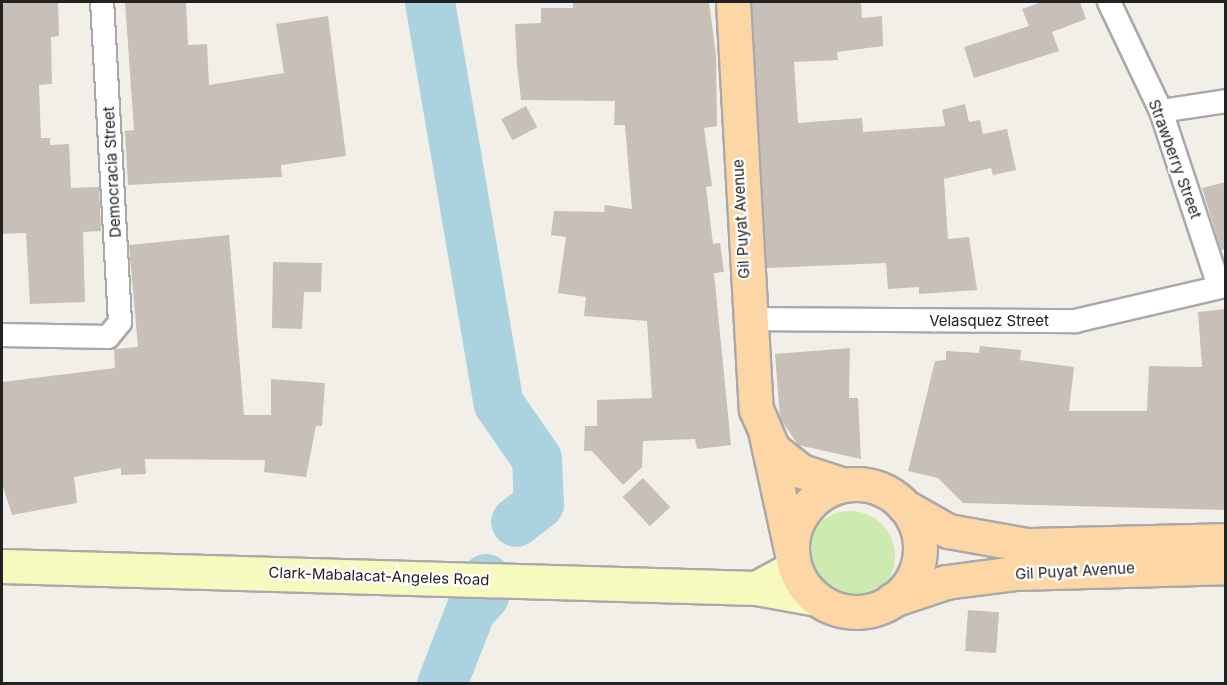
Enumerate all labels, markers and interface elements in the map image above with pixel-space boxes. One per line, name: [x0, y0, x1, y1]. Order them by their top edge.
street label: Strawberry Street: [1145, 97, 1205, 221]
street label: Democracia Street: [100, 106, 124, 238]
street label: Gil Puyat Avenue: [729, 159, 753, 279]
street label: Velasquez Street: [929, 312, 1049, 330]
street label: Gil Puyat Avenue: [1015, 559, 1135, 583]
street label: Clark-Mabalacat-Angeles Road: [268, 563, 490, 589]

